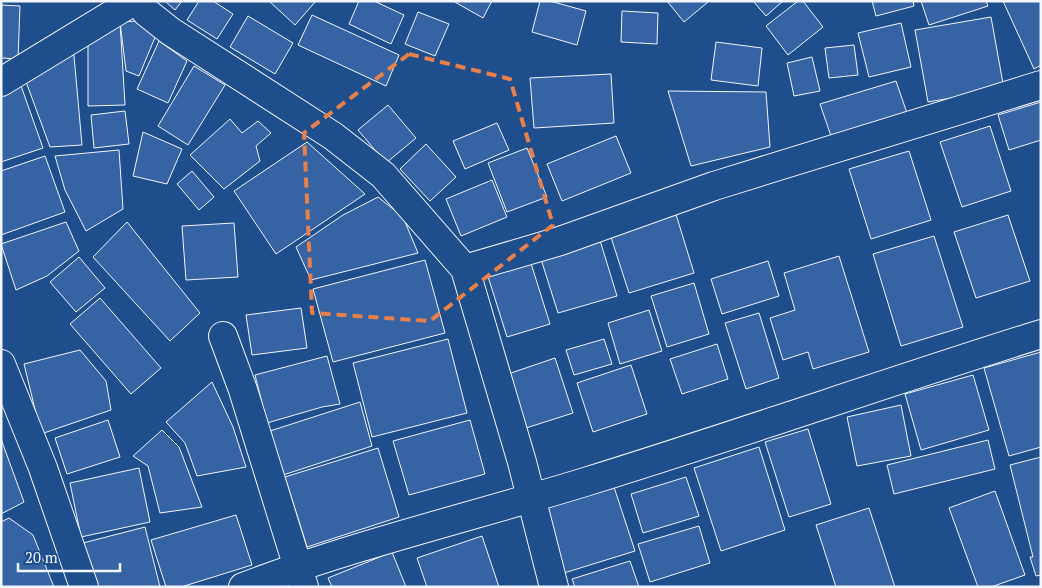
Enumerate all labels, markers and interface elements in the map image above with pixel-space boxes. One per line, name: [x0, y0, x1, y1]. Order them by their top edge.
scale bar: [18, 540, 120, 572]
text: 20 m: [25, 547, 58, 567]

